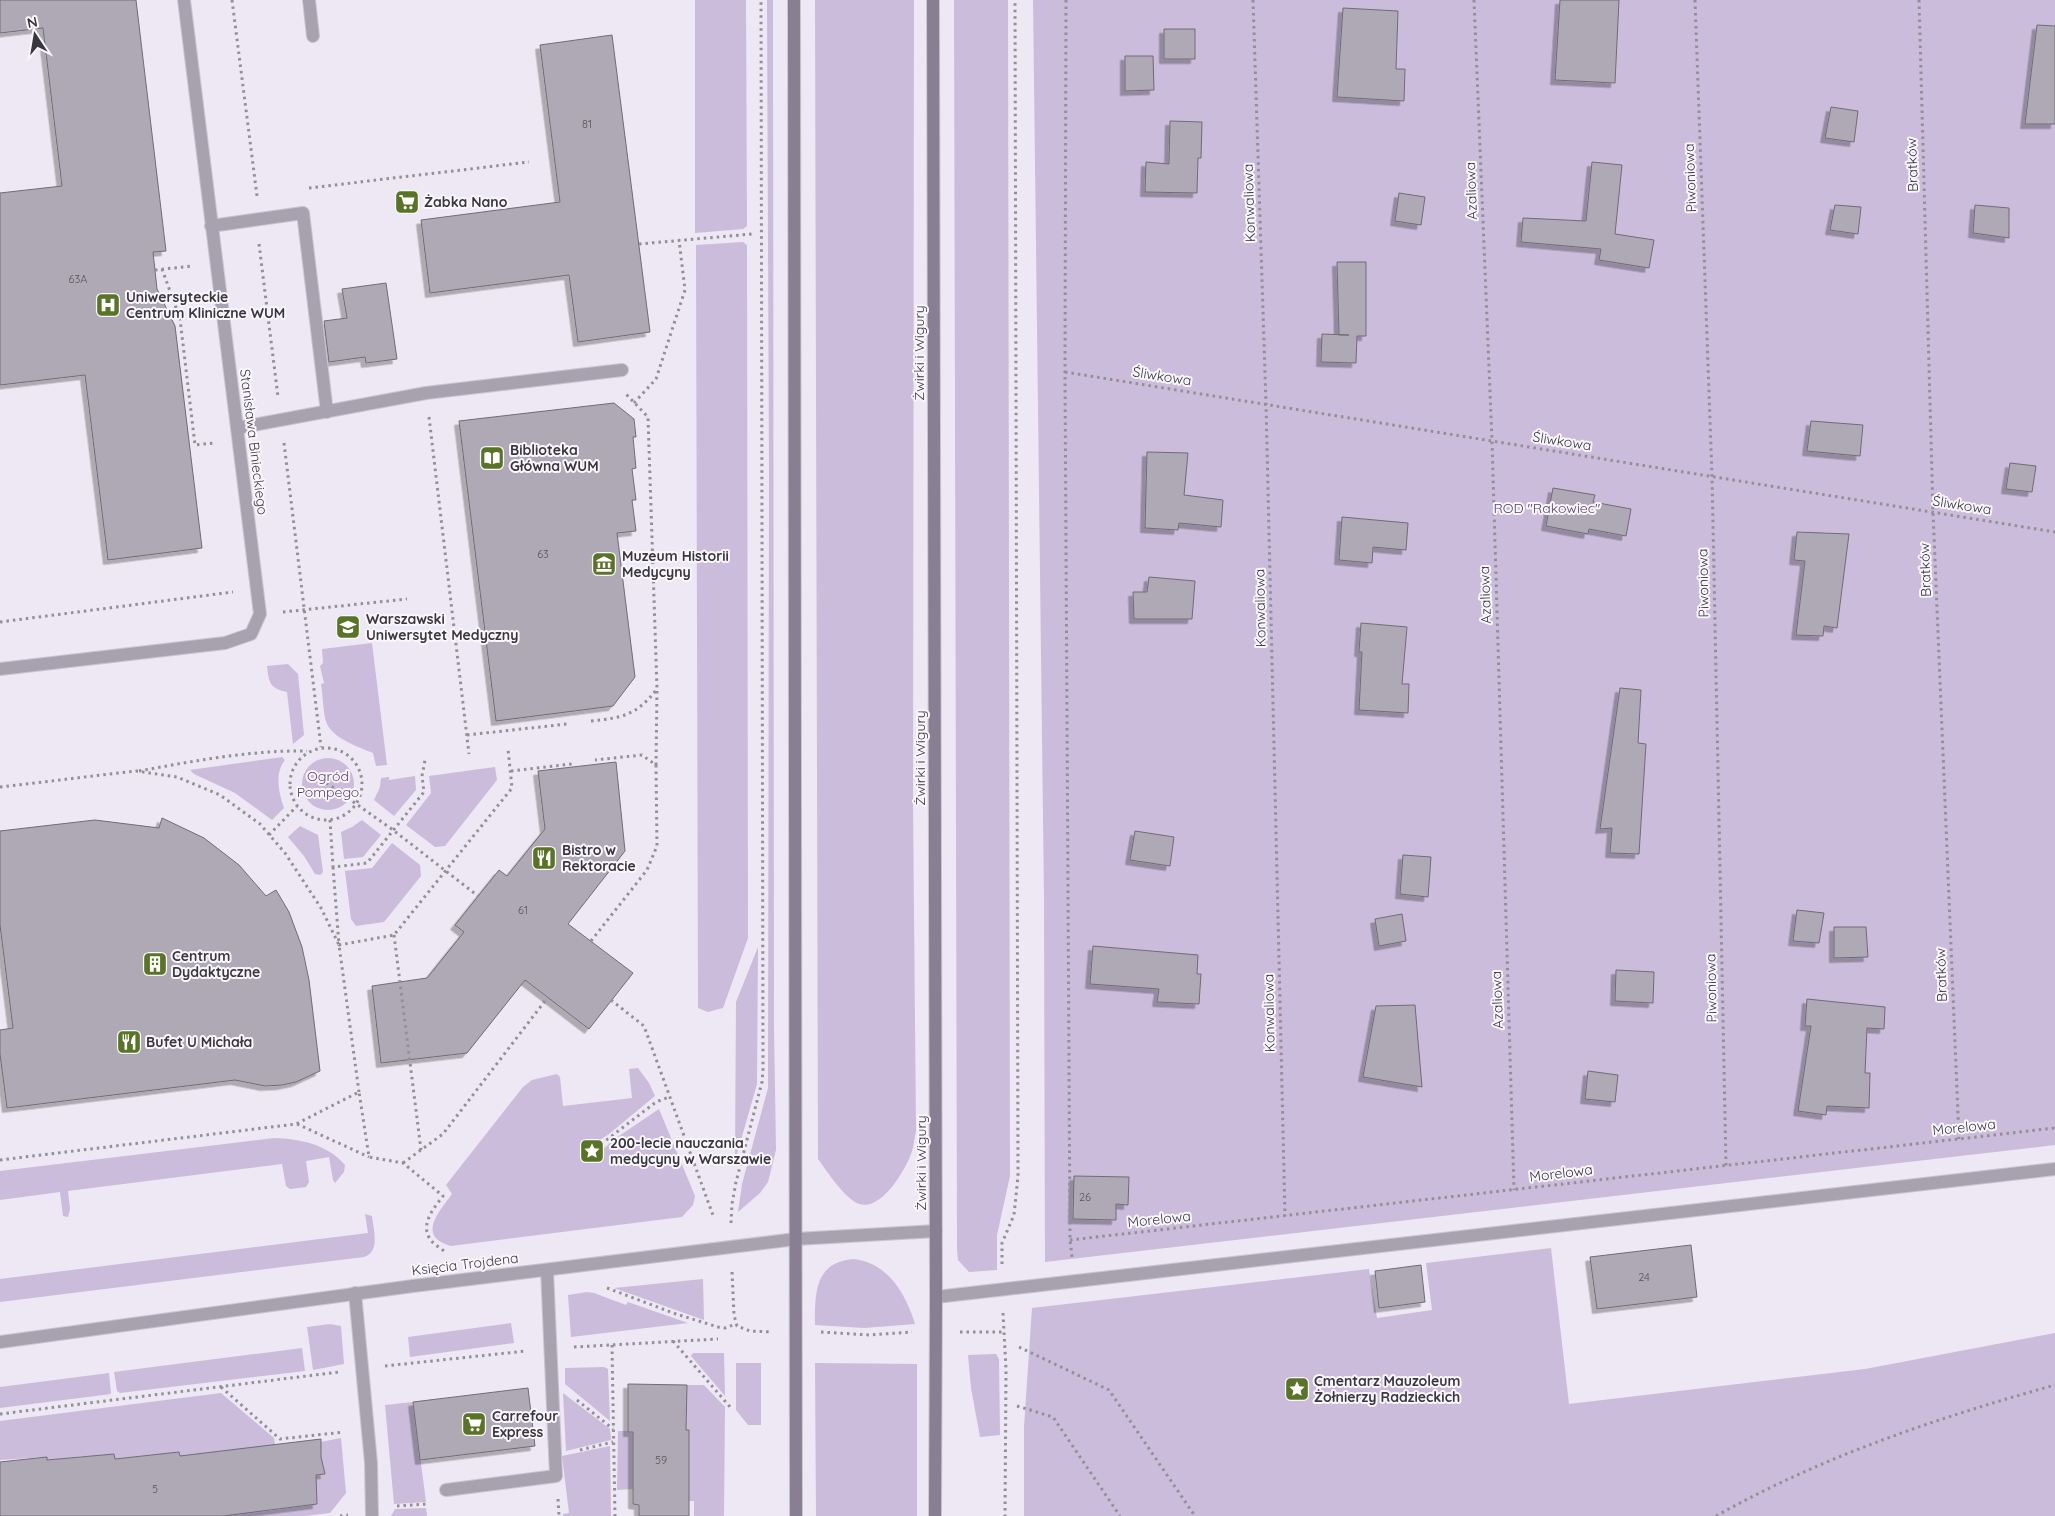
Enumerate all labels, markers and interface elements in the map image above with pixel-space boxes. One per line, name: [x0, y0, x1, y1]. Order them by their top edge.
north arrow: [10, 10, 60, 60]
text: N: [25, 12, 39, 32]
house number: 81: [582, 117, 592, 131]
street label: Bratków: [1902, 137, 1922, 192]
street label: Piwoniowa: [1680, 143, 1700, 213]
street label: Azaliowa: [1461, 162, 1481, 220]
street label: Konwaliowa: [1239, 163, 1259, 243]
supermarket icon: Żabka Nano: [394, 189, 420, 215]
place label: Żabka Nano: [424, 193, 508, 211]
house number: 63A: [69, 272, 87, 286]
place label: Uniwersyteckie Centrum Kliniczne WUM: [126, 288, 285, 322]
hospital icon: Uniwersyteckie Centrum Kliniczne WUM: [95, 292, 121, 318]
street label: Żwirki i Wigury: [910, 305, 928, 401]
street label: Śliwkowa: [1131, 362, 1193, 390]
street label: Stanisława Binieckiego: [236, 368, 272, 516]
street label: Śliwkowa: [1531, 427, 1593, 455]
place label: Biblioteka Główna WUM: [510, 441, 599, 475]
library icon: Biblioteka Główna WUM: [479, 445, 505, 471]
street label: Śliwkowa: [1931, 491, 1993, 519]
park label: ROD "Rakowiec": [1494, 499, 1600, 517]
street label: Bratków: [1915, 542, 1935, 597]
house number: 63: [537, 547, 549, 561]
place label: Muzeum Historii Medycyny: [622, 547, 729, 581]
street label: Piwoniowa: [1693, 548, 1713, 618]
museum icon: Muzeum Historii Medycyny: [591, 551, 617, 577]
street label: Azaliowa: [1475, 566, 1495, 624]
street label: Konwaliowa: [1250, 569, 1270, 647]
place label: Warszawski Uniwersytet Medyczny: [366, 610, 518, 644]
school or university icon: Warszawski Uniwersytet Medyczny: [335, 614, 361, 640]
street label: Żwirki i Wigury: [911, 710, 929, 806]
park label: Ogród Pompego: [297, 767, 359, 801]
place label: Bistro w Rektoracie: [562, 841, 636, 875]
restaurant icon: Bistro w Rektoracie: [531, 845, 557, 871]
house number: 61: [518, 903, 528, 917]
place label: Centrum Dydaktyczne: [172, 947, 260, 981]
street label: Bratków: [1931, 947, 1951, 1002]
building icon: Centrum Dydaktyczne: [142, 951, 168, 977]
street label: Piwoniowa: [1701, 953, 1721, 1023]
street label: Azaliowa: [1487, 971, 1507, 1029]
street label: Konwaliowa: [1259, 974, 1279, 1052]
restaurant icon: Bufet U Michała: [116, 1029, 142, 1055]
place label: Bufet U Michała: [146, 1033, 252, 1051]
street label: Żwirki i Wigury: [912, 1115, 930, 1211]
street label: Morelowa: [1931, 1115, 1997, 1139]
place label: 200-lecie nauczania medycyny w Warszawie: [610, 1134, 771, 1168]
place icon: 200-lecie nauczania medycyny w Warszawie: [579, 1138, 605, 1164]
street label: Morelowa: [1528, 1160, 1594, 1186]
house number: 26: [1079, 1190, 1091, 1204]
street label: Morelowa: [1126, 1207, 1192, 1231]
street label: Księcia Trojdena: [411, 1249, 519, 1279]
house number: 24: [1638, 1270, 1650, 1284]
place label: Cmentarz Mauzoleum Żołnierzy Radzieckich: [1314, 1372, 1460, 1406]
place icon: Cmentarz Mauzoleum Żołnierzy Radzieckich: [1284, 1376, 1310, 1402]
place label: Carrefour Express: [492, 1407, 558, 1441]
supermarket icon: Carrefour Express: [461, 1411, 487, 1437]
house number: 59: [655, 1453, 667, 1467]
house number: 5: [152, 1482, 158, 1496]

